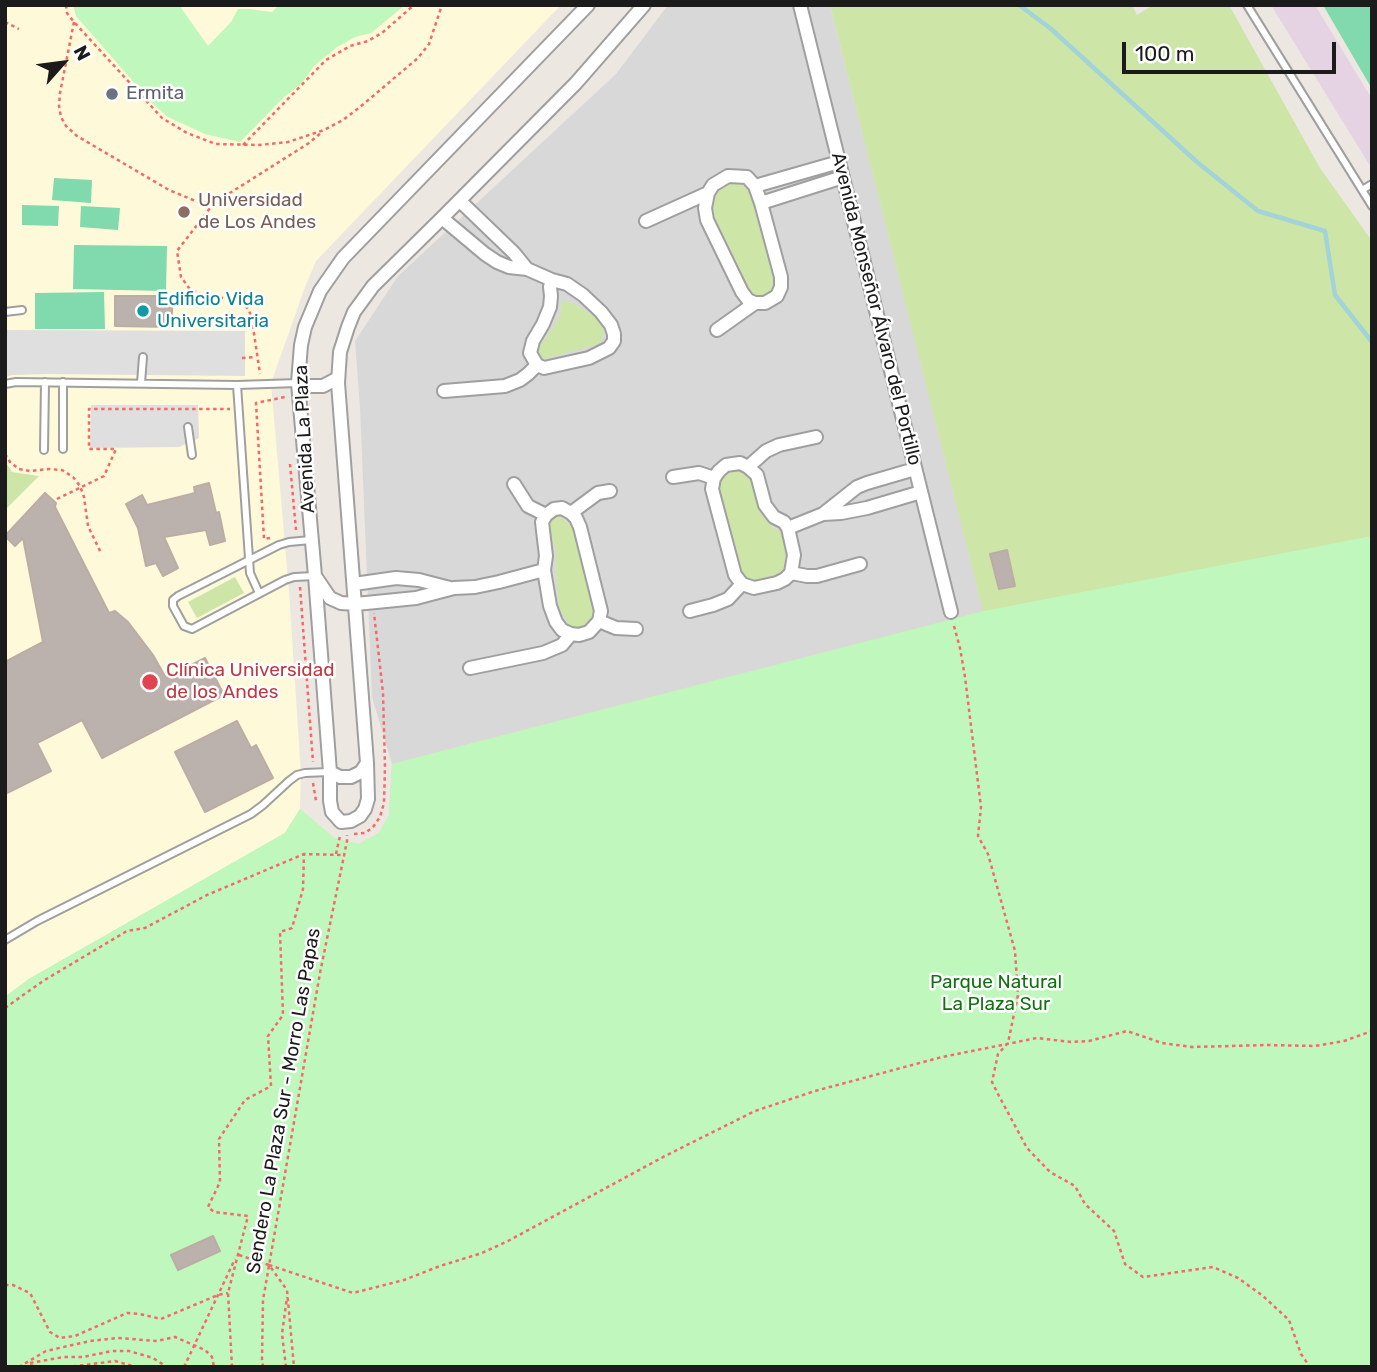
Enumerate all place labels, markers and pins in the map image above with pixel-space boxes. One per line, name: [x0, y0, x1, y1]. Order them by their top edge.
place label: Ermita: [126, 83, 184, 105]
marker: Ermita: [104, 86, 120, 102]
place label: Universidad de Los Andes: [198, 190, 316, 234]
marker: Universidad de Los Andes: [176, 204, 192, 220]
place label: Edificio Vida Universitaria: [157, 289, 269, 333]
marker: Edificio Vida Universitaria: [135, 303, 151, 319]
place label: Clínica Universidad de los Andes: [166, 660, 334, 704]
marker: Clínica Universidad de los Andes: [140, 672, 160, 692]

